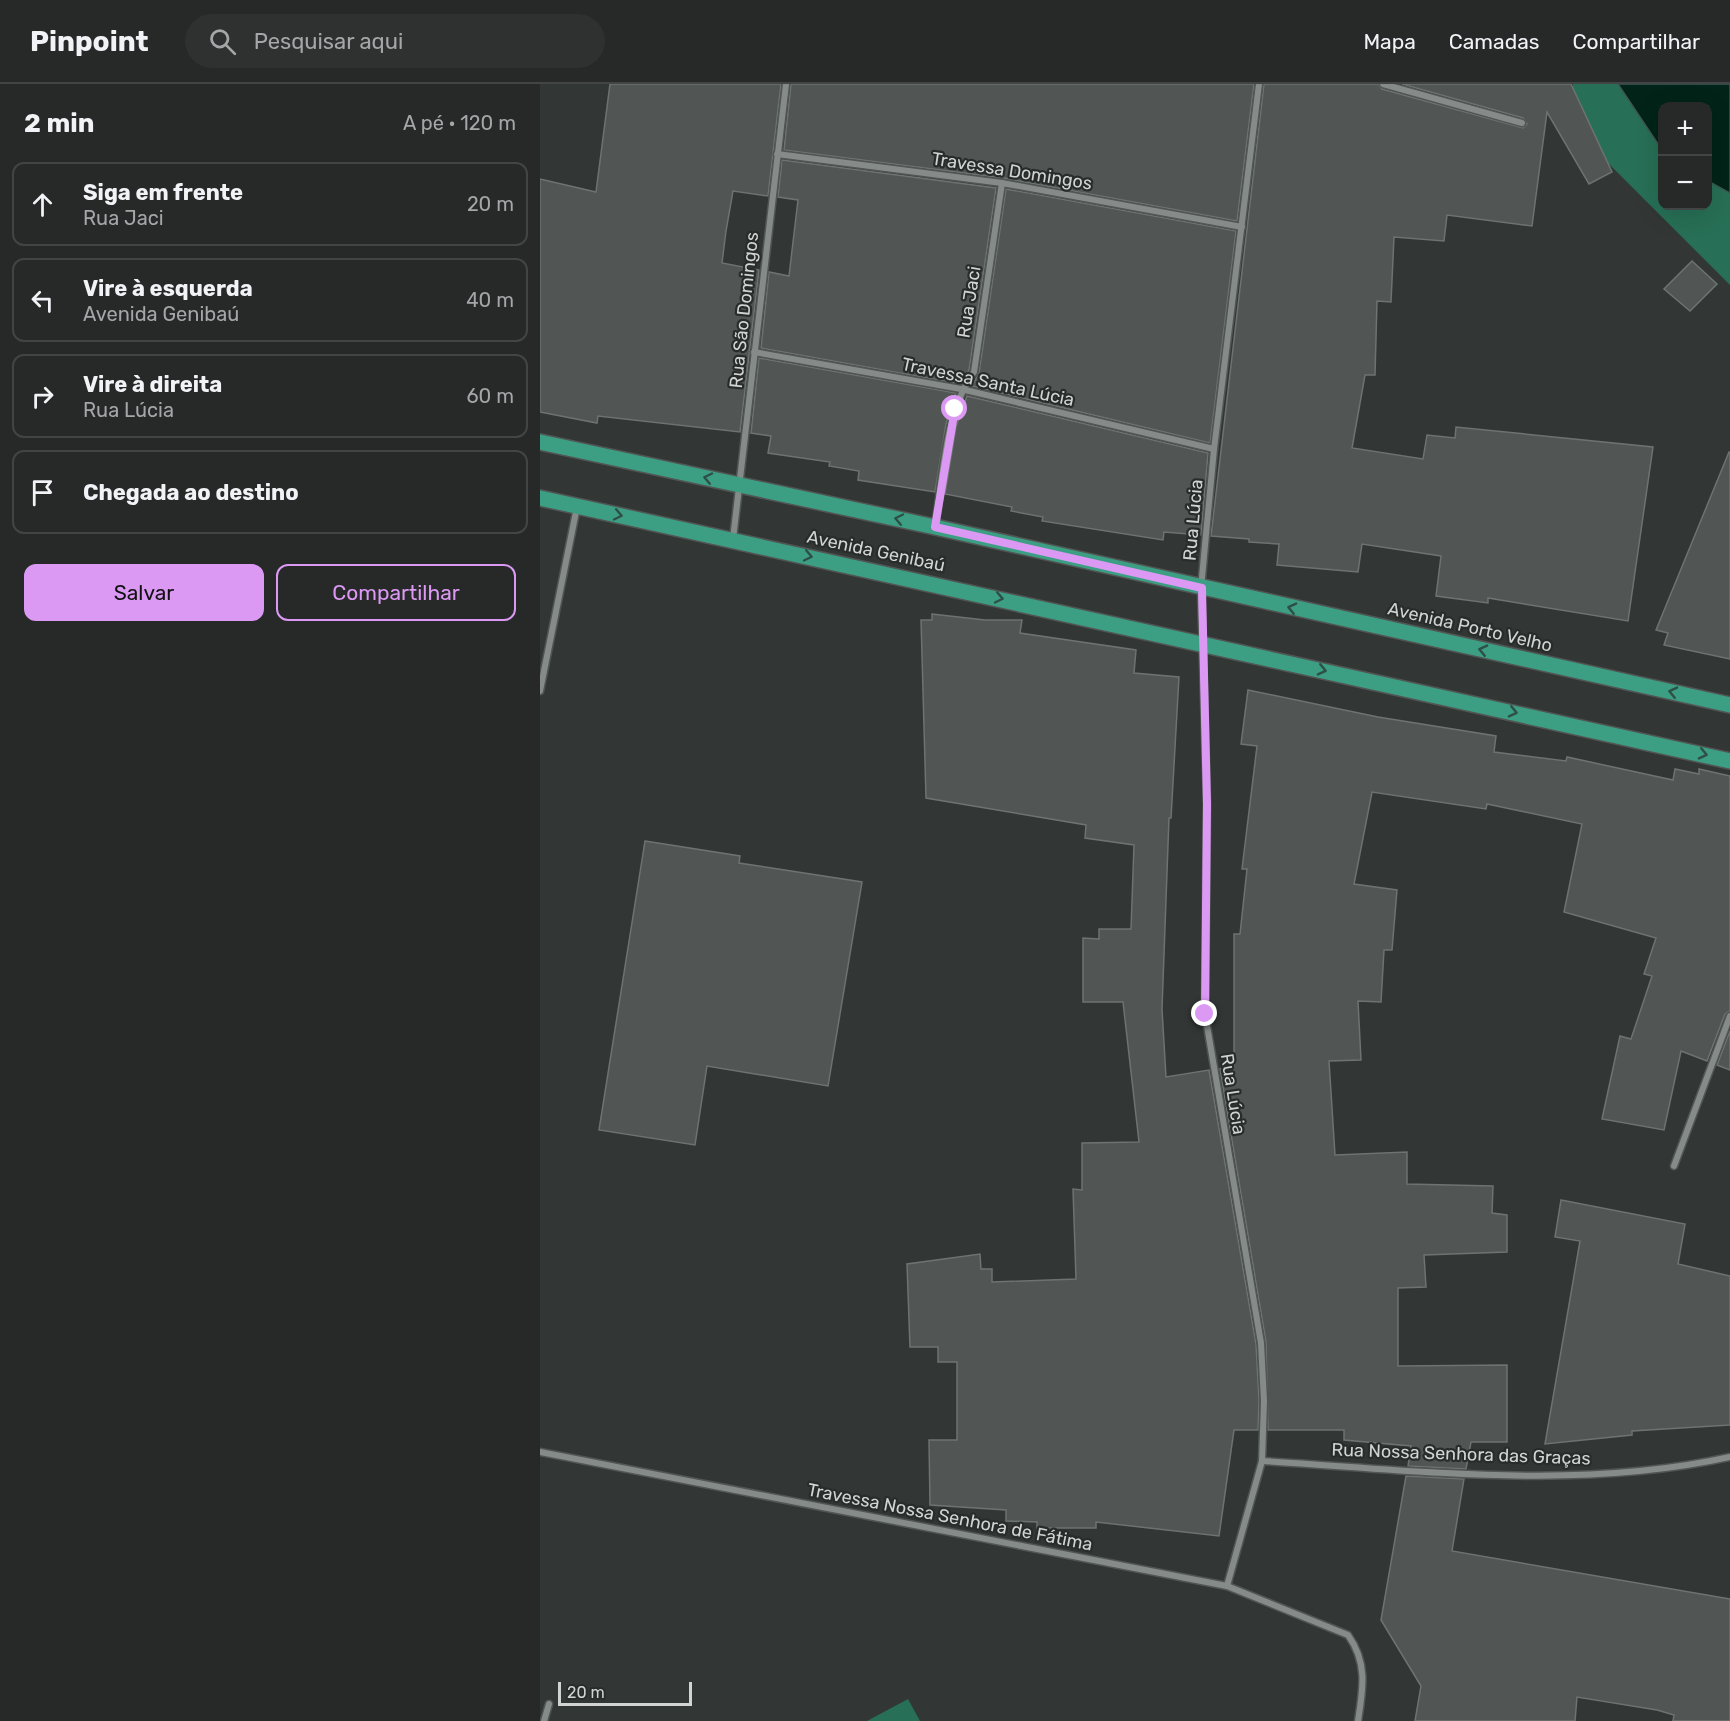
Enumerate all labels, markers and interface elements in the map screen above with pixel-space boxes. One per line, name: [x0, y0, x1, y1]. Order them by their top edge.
search box: [185, 14, 605, 68]
text: Pinpoint: [30, 25, 149, 58]
icon: search: [206, 25, 239, 58]
text: Pesquisar aqui: [254, 28, 403, 55]
text: Mapa: [1363, 29, 1416, 54]
text: Camadas: [1449, 29, 1539, 54]
text: Compartilhar: [1572, 29, 1700, 54]
map controls: [1658, 102, 1712, 210]
button: +: [1658, 102, 1712, 156]
text: 2 min: [24, 108, 94, 139]
text: A pé · 120 m: [403, 111, 516, 135]
street label: Travessa Domingos: [930, 147, 1094, 195]
button: −: [1658, 156, 1712, 210]
text: Siga em frente: [83, 179, 243, 206]
icon: ahead: [26, 188, 59, 221]
text: 20 m: [467, 192, 514, 216]
text: Rua Jaci: [83, 206, 164, 230]
street label: Rua São Domingos: [725, 231, 763, 389]
street label: Rua Jaci: [952, 264, 986, 340]
text: Vire à esquerda: [83, 275, 253, 302]
icon: left: [26, 284, 59, 317]
text: 40 m: [466, 288, 514, 312]
text: Avenida Genibaú: [83, 302, 239, 326]
street label: Travessa Santa Lúcia: [900, 353, 1076, 411]
text: Vire à direita: [83, 371, 222, 398]
icon: right: [26, 380, 59, 413]
text: 60 m: [467, 384, 514, 408]
route start: [941, 395, 967, 421]
text: Rua Lúcia: [83, 398, 174, 422]
one-way arrow: [703, 472, 713, 485]
icon: arrive: [26, 476, 59, 509]
street label: Rua Lúcia: [1178, 478, 1208, 562]
text: Chegada ao destino: [83, 479, 299, 506]
one-way arrow: [612, 507, 622, 520]
one-way arrow: [894, 513, 904, 526]
street label: Avenida Genibaú: [805, 526, 947, 576]
one-way arrow: [803, 549, 813, 562]
button: Salvar: [24, 564, 264, 621]
button: Compartilhar: [276, 564, 516, 621]
one-way arrow: [993, 591, 1003, 604]
street label: Avenida Porto Velho: [1386, 597, 1554, 657]
one-way arrow: [1287, 602, 1297, 615]
one-way arrow: [1478, 644, 1488, 657]
one-way arrow: [1317, 662, 1327, 675]
one-way arrow: [1668, 687, 1678, 700]
one-way arrow: [1507, 705, 1517, 718]
one-way arrow: [1698, 747, 1708, 760]
route end: [1191, 1000, 1217, 1026]
street label: Rua Lúcia: [1216, 1052, 1250, 1136]
street label: Rua Nossa Senhora das Graças: [1331, 1438, 1591, 1470]
street label: Travessa Nossa Senhora de Fátima: [805, 1479, 1095, 1555]
scale bar: [558, 1679, 692, 1706]
text: 20 m: [567, 1683, 605, 1702]

